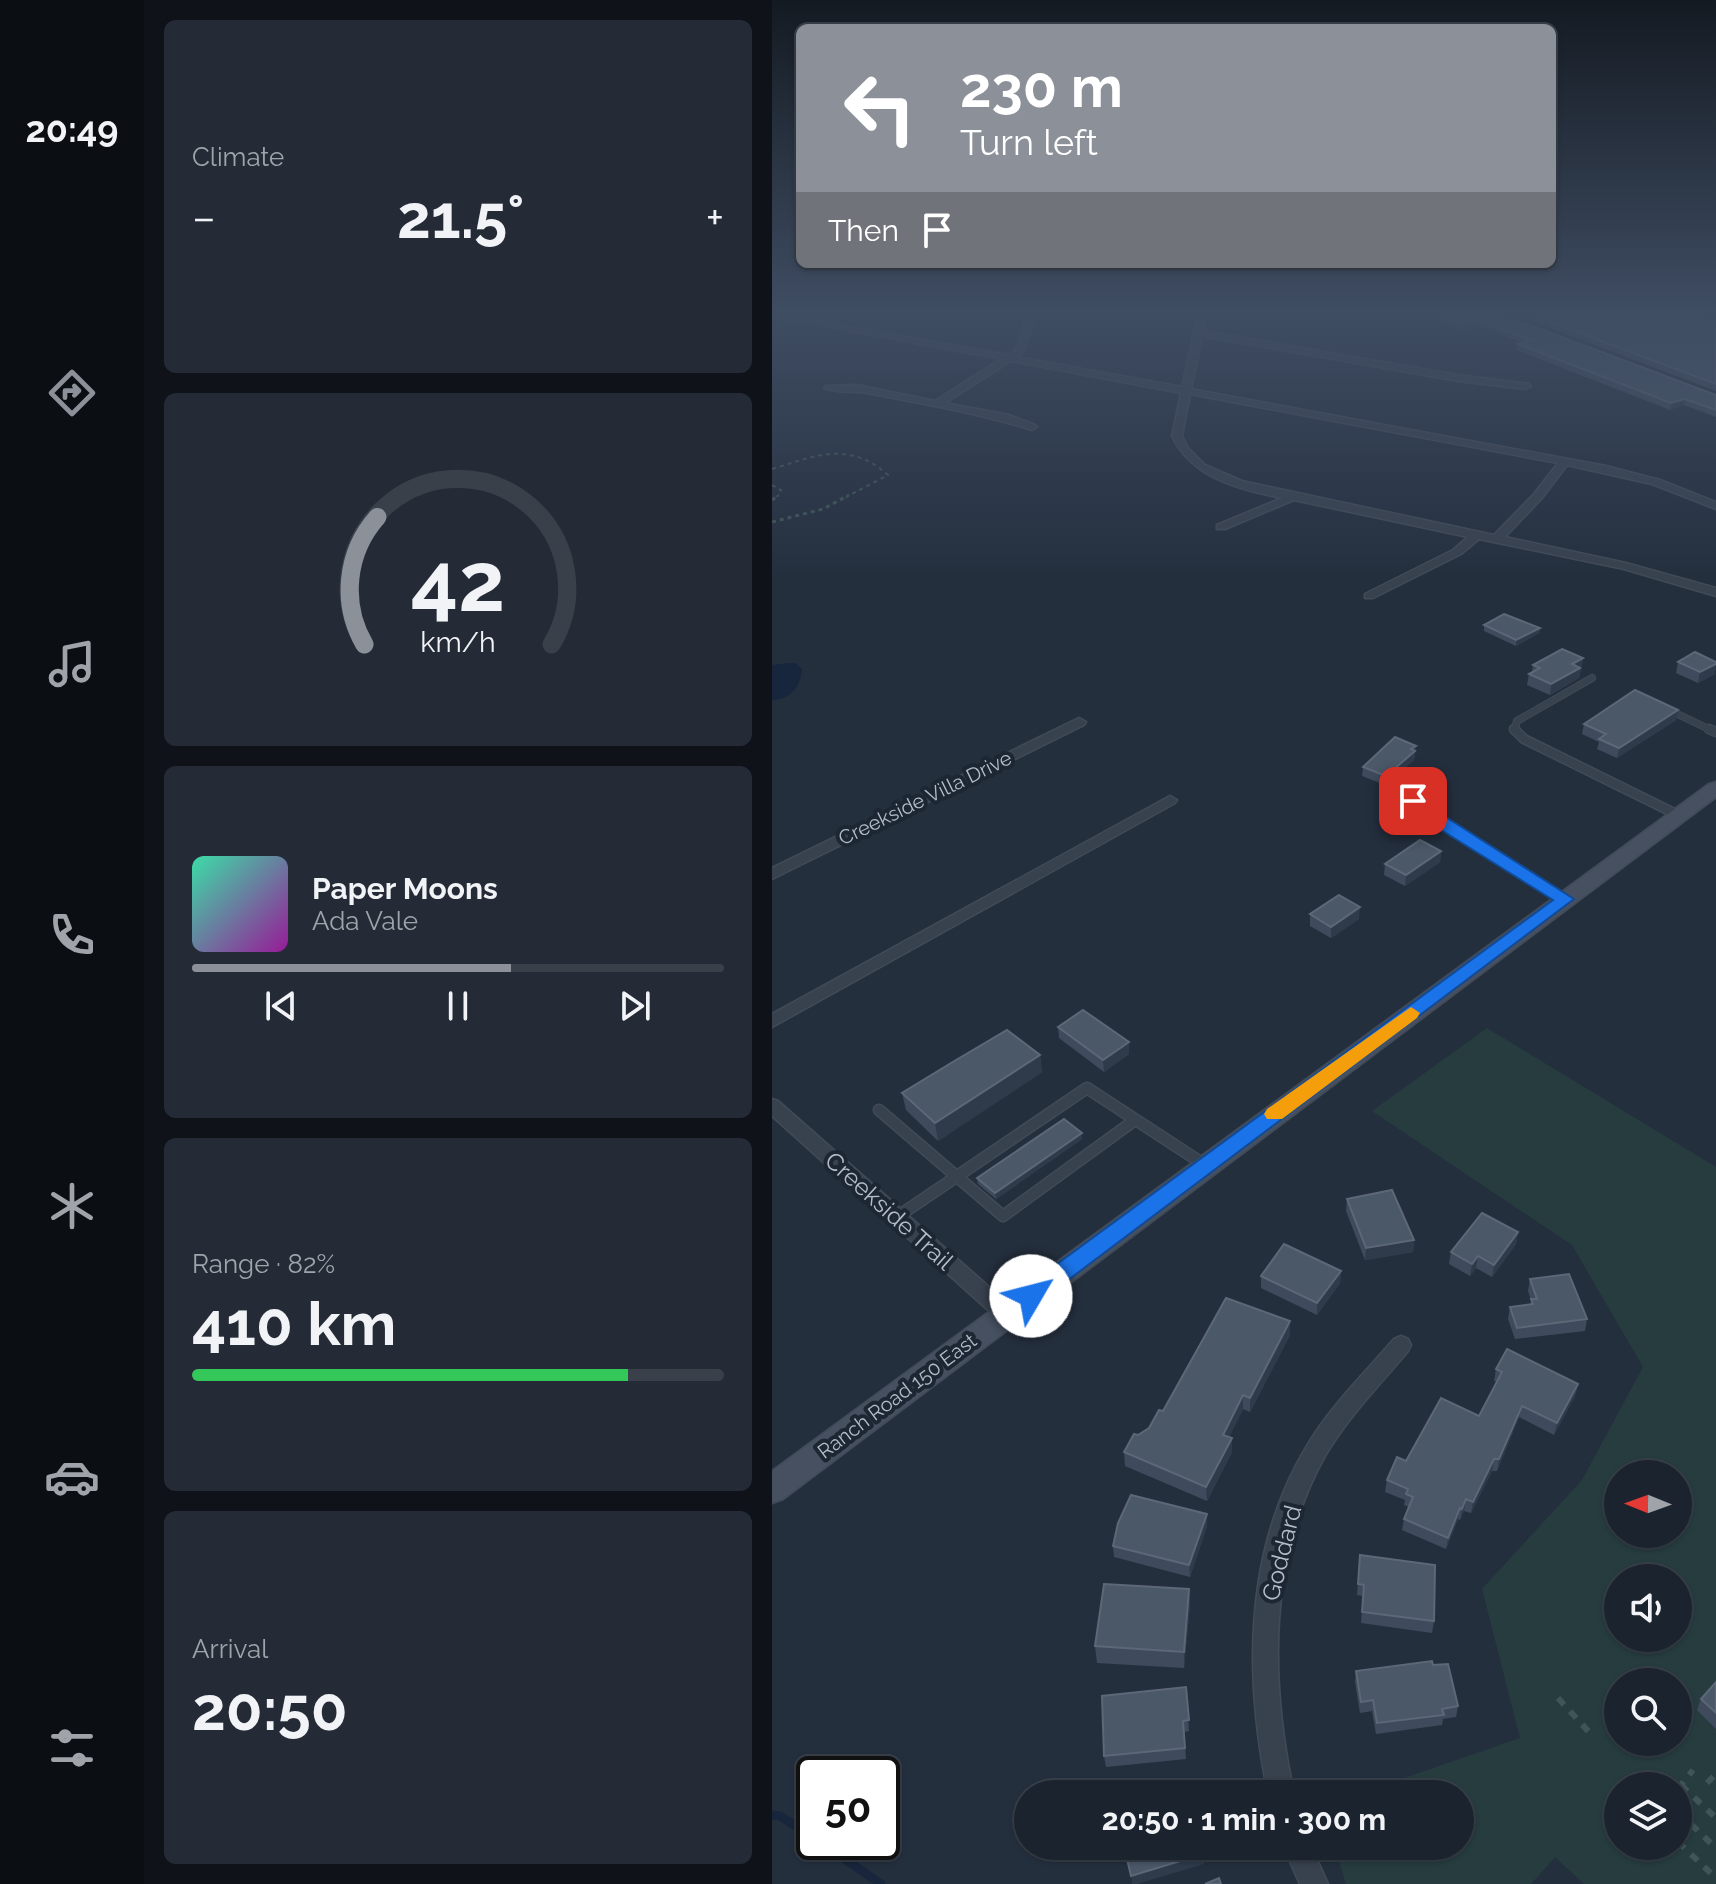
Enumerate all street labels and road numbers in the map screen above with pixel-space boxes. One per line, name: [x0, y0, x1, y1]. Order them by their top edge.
street label: Creekside Villa Drive: [835, 746, 1016, 850]
street label: Creekside Trail: [819, 1146, 960, 1276]
street label: Ranch Road 150 East: [813, 1328, 981, 1463]
street label: Goddard: [1256, 1502, 1307, 1604]

